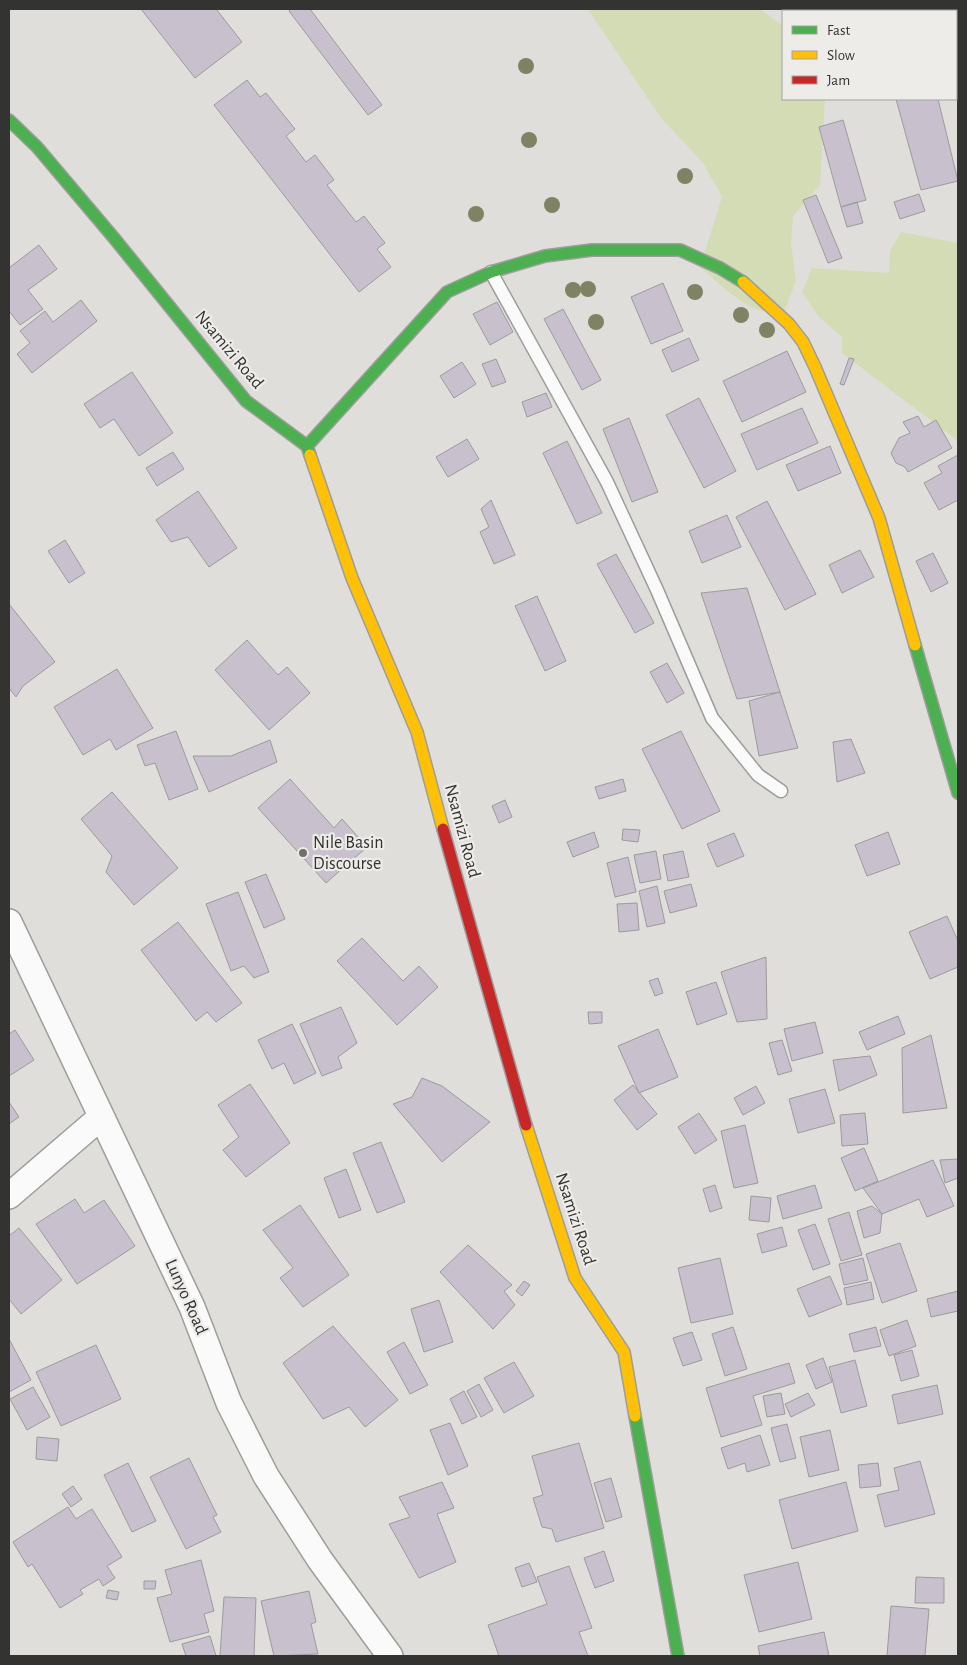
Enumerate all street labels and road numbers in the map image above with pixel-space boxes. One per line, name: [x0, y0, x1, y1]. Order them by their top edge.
street label: Nsamizi Road: [191, 307, 267, 393]
street label: Nsamizi Road: [441, 782, 483, 880]
street label: Nsamizi Road: [552, 1171, 598, 1267]
street label: Lunyo Road: [161, 1257, 211, 1337]

